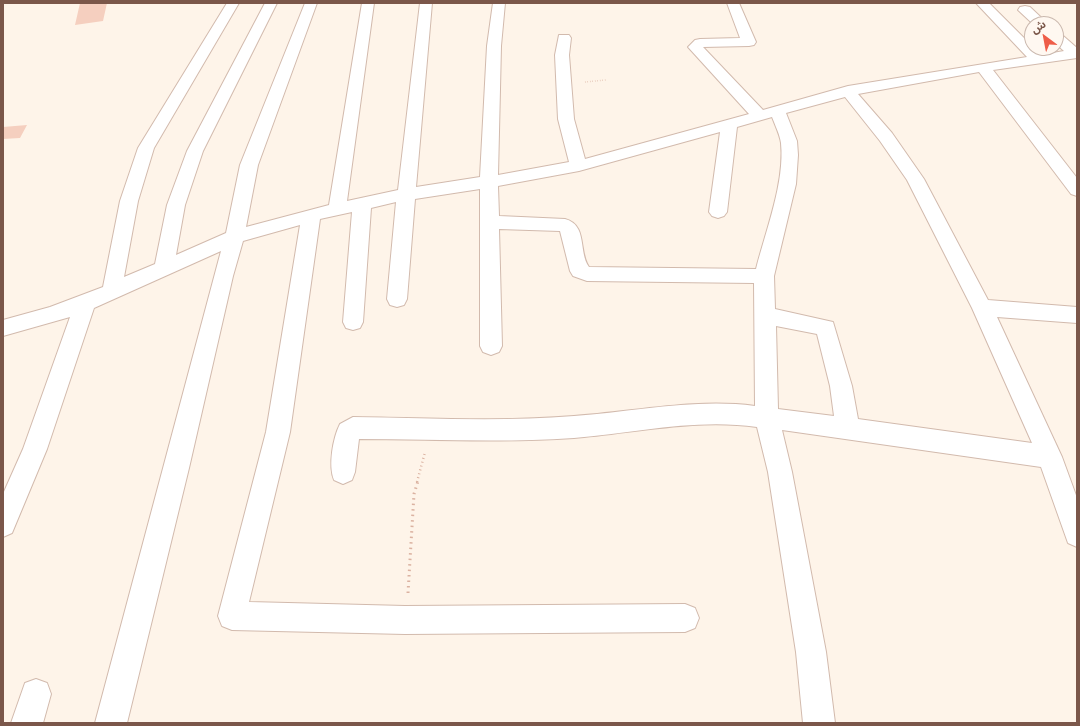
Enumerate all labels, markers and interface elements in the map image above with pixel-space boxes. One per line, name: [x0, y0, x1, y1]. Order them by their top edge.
north arrow: [1024, 16, 1064, 56]
text: ش: [1029, 18, 1048, 36]

